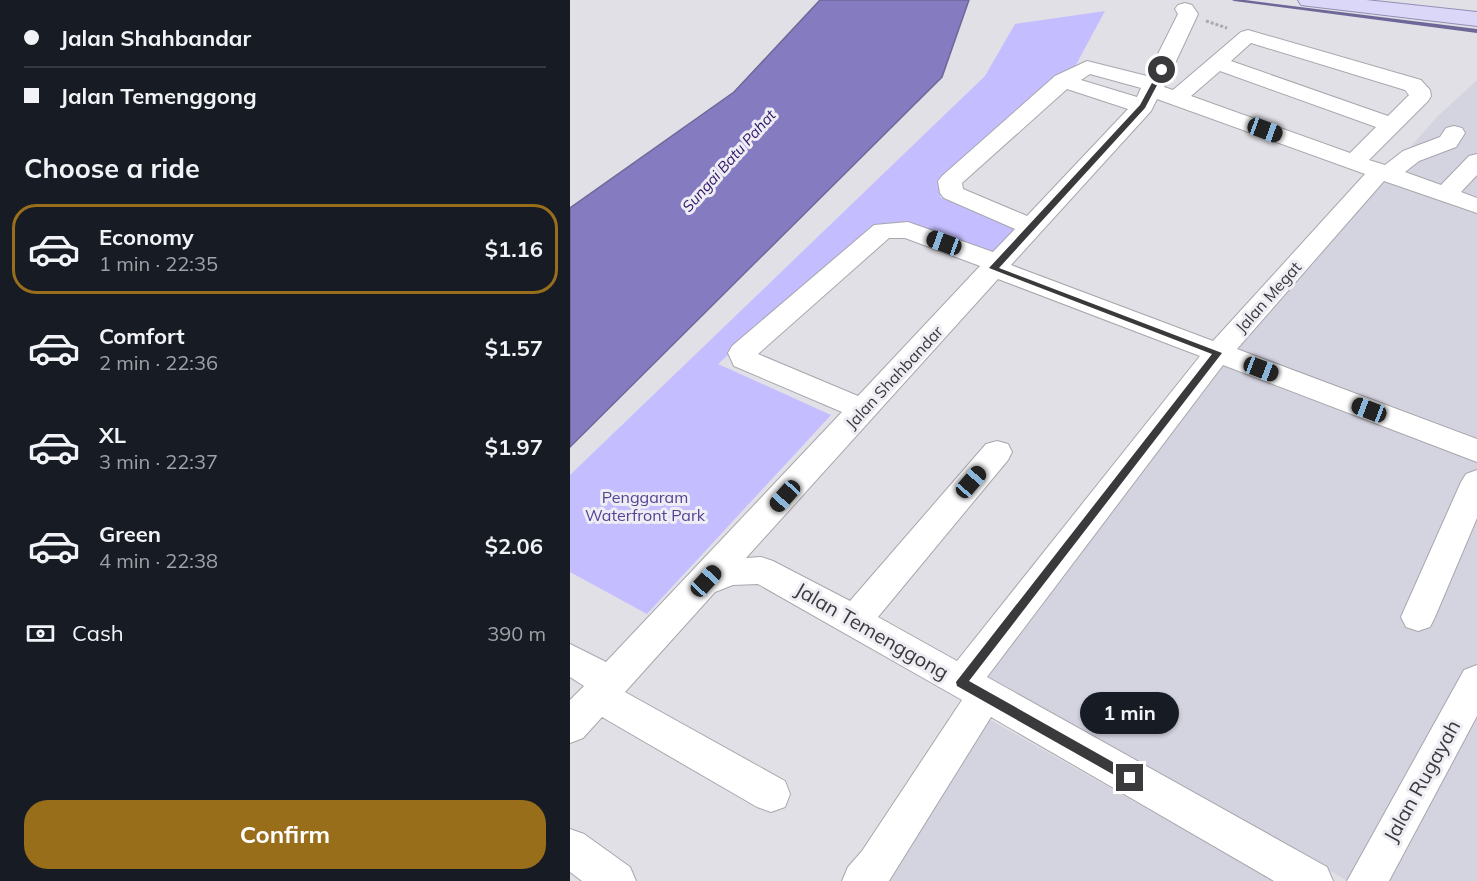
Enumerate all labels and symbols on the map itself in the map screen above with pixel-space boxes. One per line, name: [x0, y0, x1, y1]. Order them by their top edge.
route start: [1148, 56, 1175, 83]
water label: Sungai Batu Pahat: [678, 105, 780, 216]
car: [1245, 115, 1285, 145]
car: [924, 228, 964, 258]
street label: Jalan Megat: [1231, 257, 1306, 337]
street label: Jalan Shahbandar: [841, 321, 947, 433]
car: [1241, 354, 1281, 384]
car: [1349, 395, 1389, 425]
car: [952, 463, 990, 501]
car: [766, 477, 804, 515]
park label: Penggaram Waterfront Park: [585, 487, 706, 525]
car: [687, 562, 725, 600]
street label: Jalan Temenggong: [791, 576, 953, 685]
callout: 1 min: [1080, 691, 1180, 733]
street label: Jalan Rugayah: [1378, 715, 1465, 846]
route end: [1116, 764, 1143, 791]

